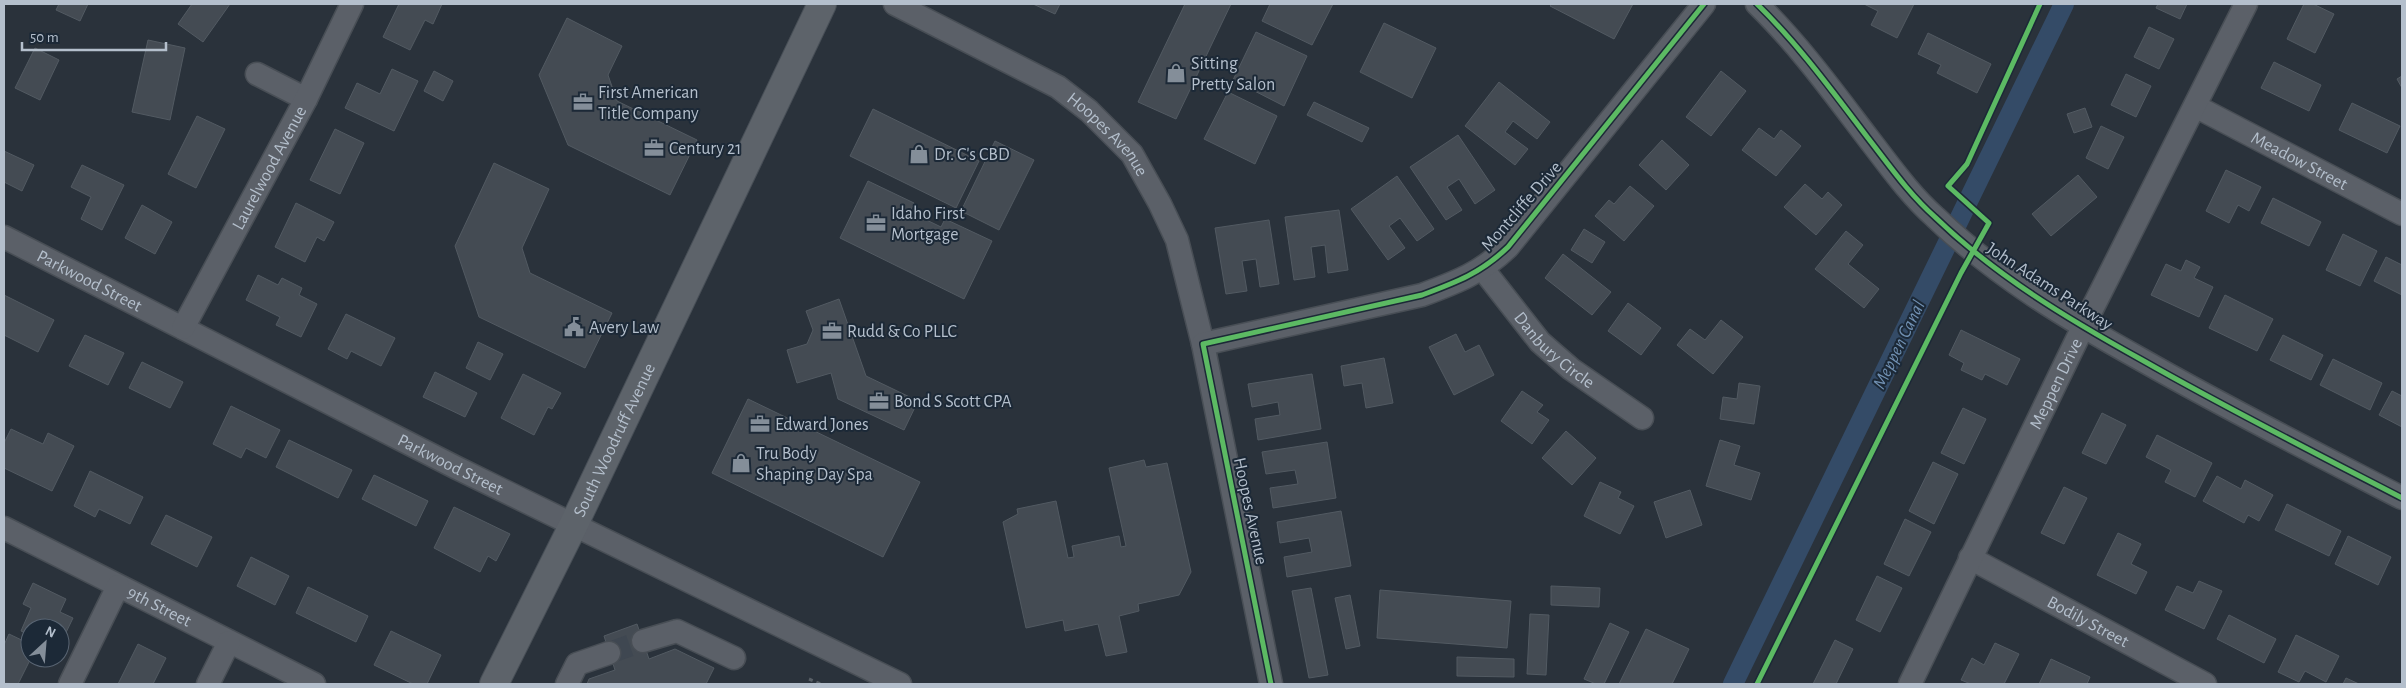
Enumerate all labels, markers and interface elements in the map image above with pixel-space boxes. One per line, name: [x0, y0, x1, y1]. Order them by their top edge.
scale bar: [22, 20, 166, 52]
text: 50 m: [30, 30, 59, 45]
place label: Sitting Pretty Salon: [1191, 55, 1275, 94]
shop icon: Sitting Pretty Salon: [1165, 62, 1187, 84]
place label: First American Title Company: [598, 84, 699, 123]
street label: Hoopes Avenue: [1063, 90, 1151, 180]
office icon: First American Title Company: [572, 91, 594, 113]
street label: Laurelwood Avenue: [229, 103, 311, 233]
street label: Meadow Street: [2248, 129, 2351, 194]
office icon: Century 21: [643, 137, 665, 159]
place label: Century 21: [669, 140, 741, 158]
shop icon: Dr. C's CBD: [908, 143, 930, 165]
place label: Dr. C's CBD: [934, 146, 1010, 164]
street label: Montcliffe Drive: [1478, 158, 1565, 255]
place label: Idaho First Mortgage: [891, 205, 965, 244]
office icon: Idaho First Mortgage: [865, 212, 887, 234]
street label: John Adams Parkway: [1983, 240, 2116, 334]
street label: Parkwood Street: [34, 247, 145, 316]
water label: Meppen Canal: [1870, 297, 1929, 392]
street label: Danbury Circle: [1510, 309, 1597, 392]
public building icon: Avery Law: [563, 316, 585, 338]
place label: Avery Law: [589, 319, 659, 337]
office icon: Rudd & Co PLLC: [821, 320, 843, 342]
place label: Rudd & Co PLLC: [847, 323, 957, 341]
street label: Meppen Drive: [2027, 336, 2086, 432]
street label: South Woodruff Avenue: [571, 361, 659, 520]
office icon: Bond S Scott CPA: [868, 390, 890, 412]
place label: Bond S Scott CPA: [894, 393, 1012, 411]
office icon: Edward Jones: [749, 413, 771, 435]
place label: Edward Jones: [775, 416, 869, 434]
street label: Parkwood Street: [394, 431, 506, 499]
place label: Tru Body Shaping Day Spa: [756, 445, 873, 484]
shop icon: Tru Body Shaping Day Spa: [730, 452, 752, 474]
street label: Hoopes Avenue: [1230, 456, 1270, 566]
street label: 9th Street: [124, 584, 194, 631]
street label: Bodily Street: [2044, 593, 2132, 651]
north arrow: [20, 618, 70, 668]
text: N: [43, 624, 58, 641]

